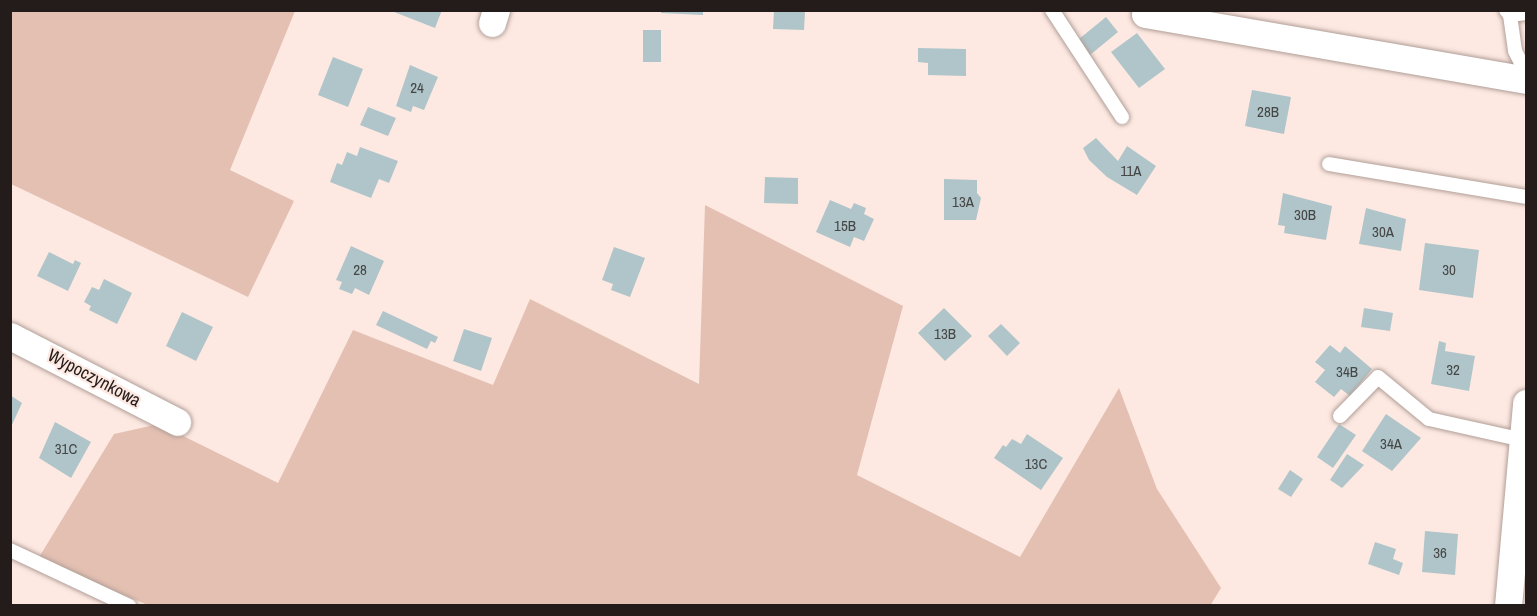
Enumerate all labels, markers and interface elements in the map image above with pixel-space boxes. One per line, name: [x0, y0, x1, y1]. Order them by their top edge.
house number: 24: [410, 79, 424, 97]
house number: 28B: [1257, 103, 1279, 121]
house number: 11A: [1121, 162, 1141, 180]
house number: 13A: [952, 193, 974, 211]
house number: 30B: [1294, 206, 1316, 224]
house number: 15B: [834, 217, 856, 235]
house number: 30A: [1372, 223, 1394, 241]
house number: 28: [353, 261, 367, 279]
house number: 30: [1442, 261, 1456, 279]
house number: 13B: [934, 325, 956, 343]
street label: Wypoczynkowa: [44, 344, 144, 412]
house number: 32: [1446, 361, 1460, 379]
house number: 34B: [1336, 363, 1358, 381]
house number: 34A: [1380, 435, 1402, 453]
house number: 31C: [55, 440, 77, 458]
house number: 13C: [1025, 455, 1047, 473]
house number: 36: [1433, 544, 1447, 562]

